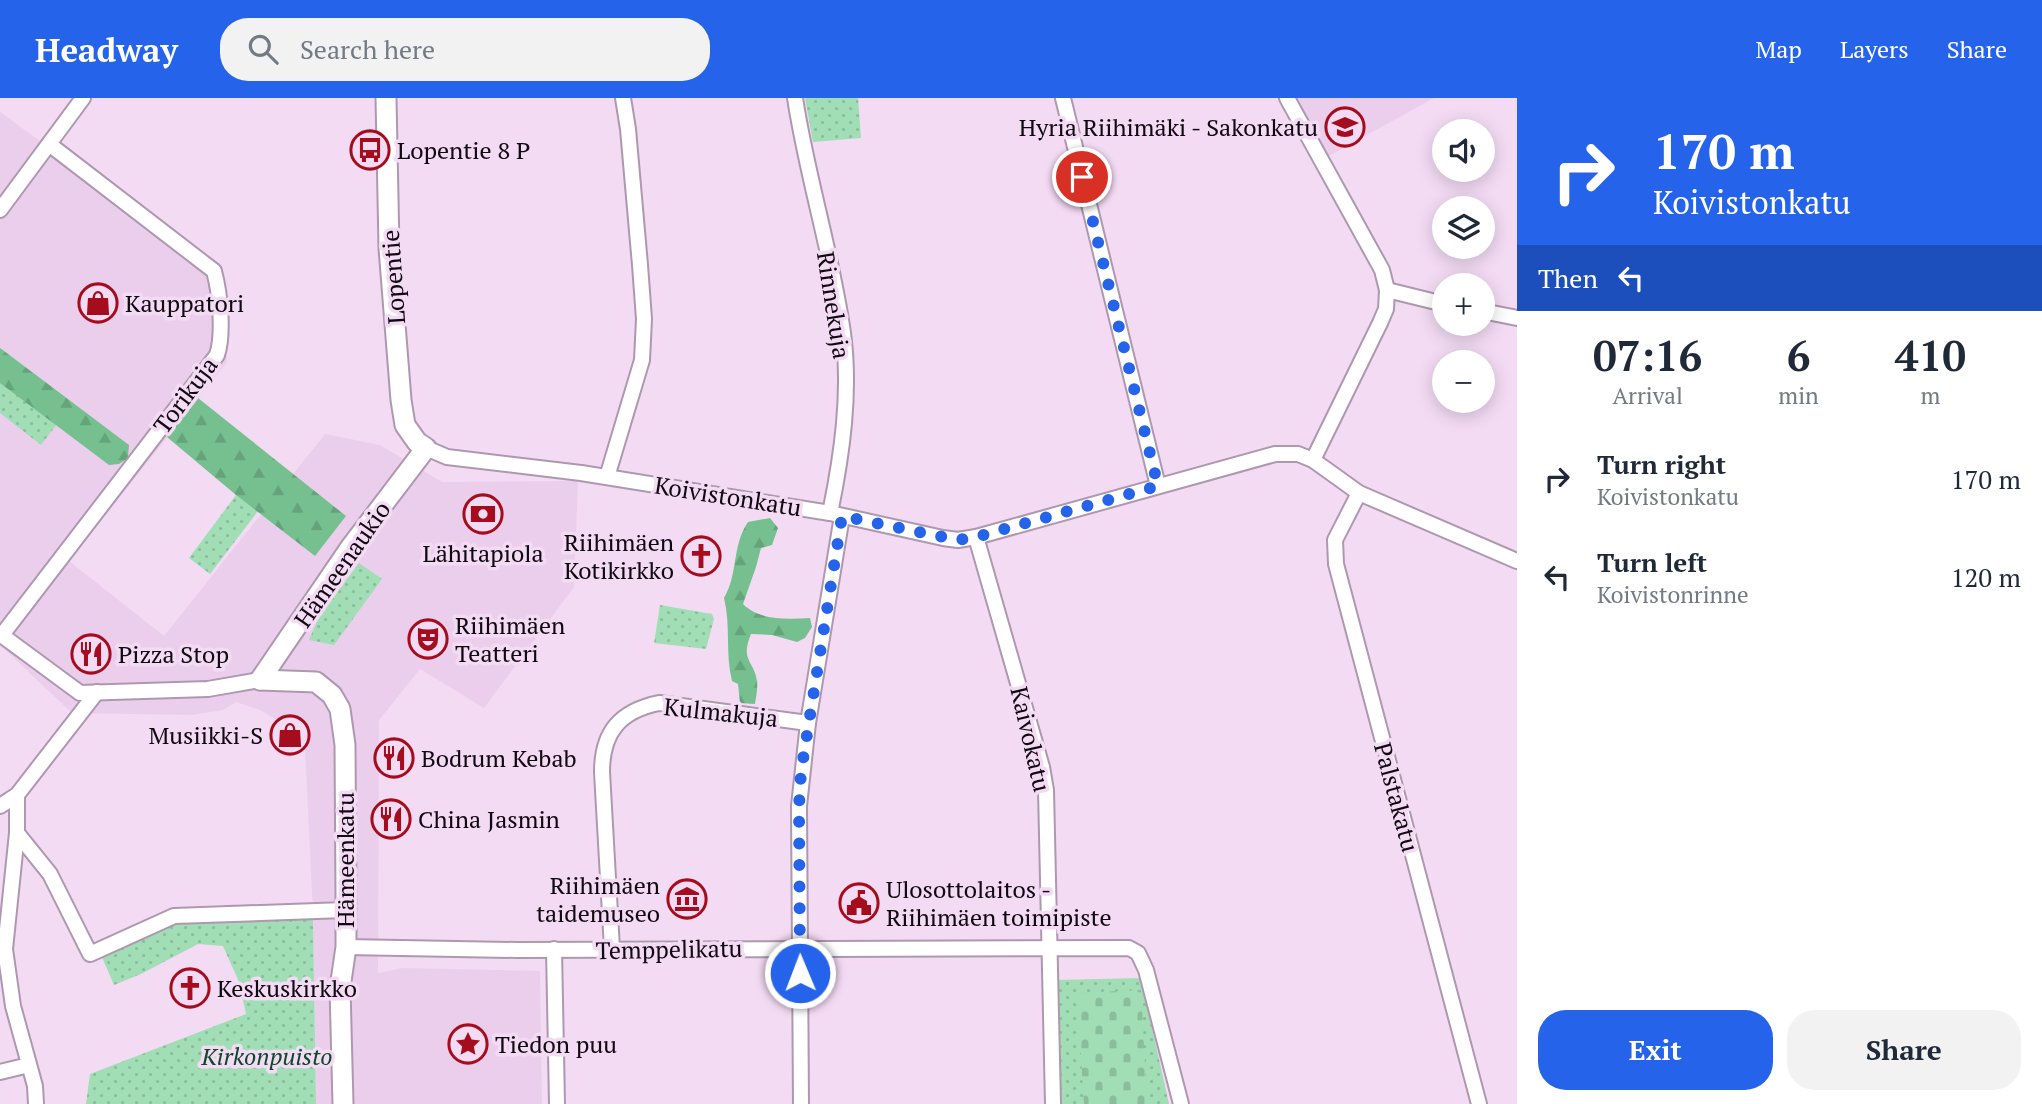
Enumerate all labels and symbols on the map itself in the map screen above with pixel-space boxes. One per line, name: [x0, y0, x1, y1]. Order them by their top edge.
school or university icon: Hyria Riihimäki - Sakonkatu: [1324, 106, 1366, 148]
place label: Hyria Riihimäki - Sakonkatu: [1019, 111, 1318, 143]
bus stop icon: Lopentie 8 P: [349, 129, 391, 171]
place label: Lopentie 8 P: [397, 134, 530, 166]
pin: [1052, 147, 1112, 207]
street label: Lopentie: [374, 229, 412, 325]
street label: Rinnekuja: [810, 249, 858, 361]
shop icon: Kauppatori: [77, 282, 119, 324]
place label: Kauppatori: [125, 287, 244, 319]
street label: Torikuja: [146, 350, 224, 440]
street label: Koivistonkatu: [652, 469, 804, 523]
bank icon: Lähitapiola: [462, 493, 504, 535]
street label: Hämeenaukio: [287, 494, 397, 634]
place label: Riihimäen Kotikirkko: [564, 526, 674, 586]
church icon: Riihimäen Kotikirkko: [680, 535, 722, 577]
place label: Lähitapiola: [422, 537, 544, 569]
place label: Riihimäen Teatteri: [455, 609, 565, 669]
theatre icon: Riihimäen Teatteri: [407, 618, 449, 660]
restaurant icon: Pizza Stop: [70, 633, 112, 675]
place label: Pizza Stop: [118, 638, 229, 670]
street label: Kaivokatu: [1003, 683, 1059, 795]
street label: Kulmakuja: [662, 690, 780, 734]
shop icon: Musiikki-S: [269, 714, 311, 756]
place label: Musiikki-S: [149, 719, 263, 751]
restaurant icon: Bodrum Kebab: [373, 737, 415, 779]
street label: Palstakatu: [1367, 739, 1427, 856]
place label: Bodrum Kebab: [421, 742, 577, 774]
street label: Hämeenkatu: [329, 792, 361, 928]
restaurant icon: China Jasmin: [370, 798, 412, 840]
place label: China Jasmin: [418, 803, 560, 835]
place label: Riihimäen taidemuseo: [536, 869, 660, 929]
place label: Ulosottolaitos - Riihimäen toimipiste: [886, 873, 1112, 933]
museum icon: Riihimäen taidemuseo: [666, 878, 708, 920]
public building icon: Ulosottolaitos - Riihimäen toimipiste: [838, 882, 880, 924]
street label: Temppelikatu: [595, 932, 743, 966]
position arrow: [763, 936, 837, 1010]
church icon: Keskuskirkko: [169, 967, 211, 1009]
place label: Keskuskirkko: [217, 972, 357, 1004]
place icon: Tiedon puu: [447, 1023, 489, 1065]
place label: Tiedon puu: [495, 1028, 617, 1060]
park label: Kirkonpuisto: [201, 1040, 332, 1072]

